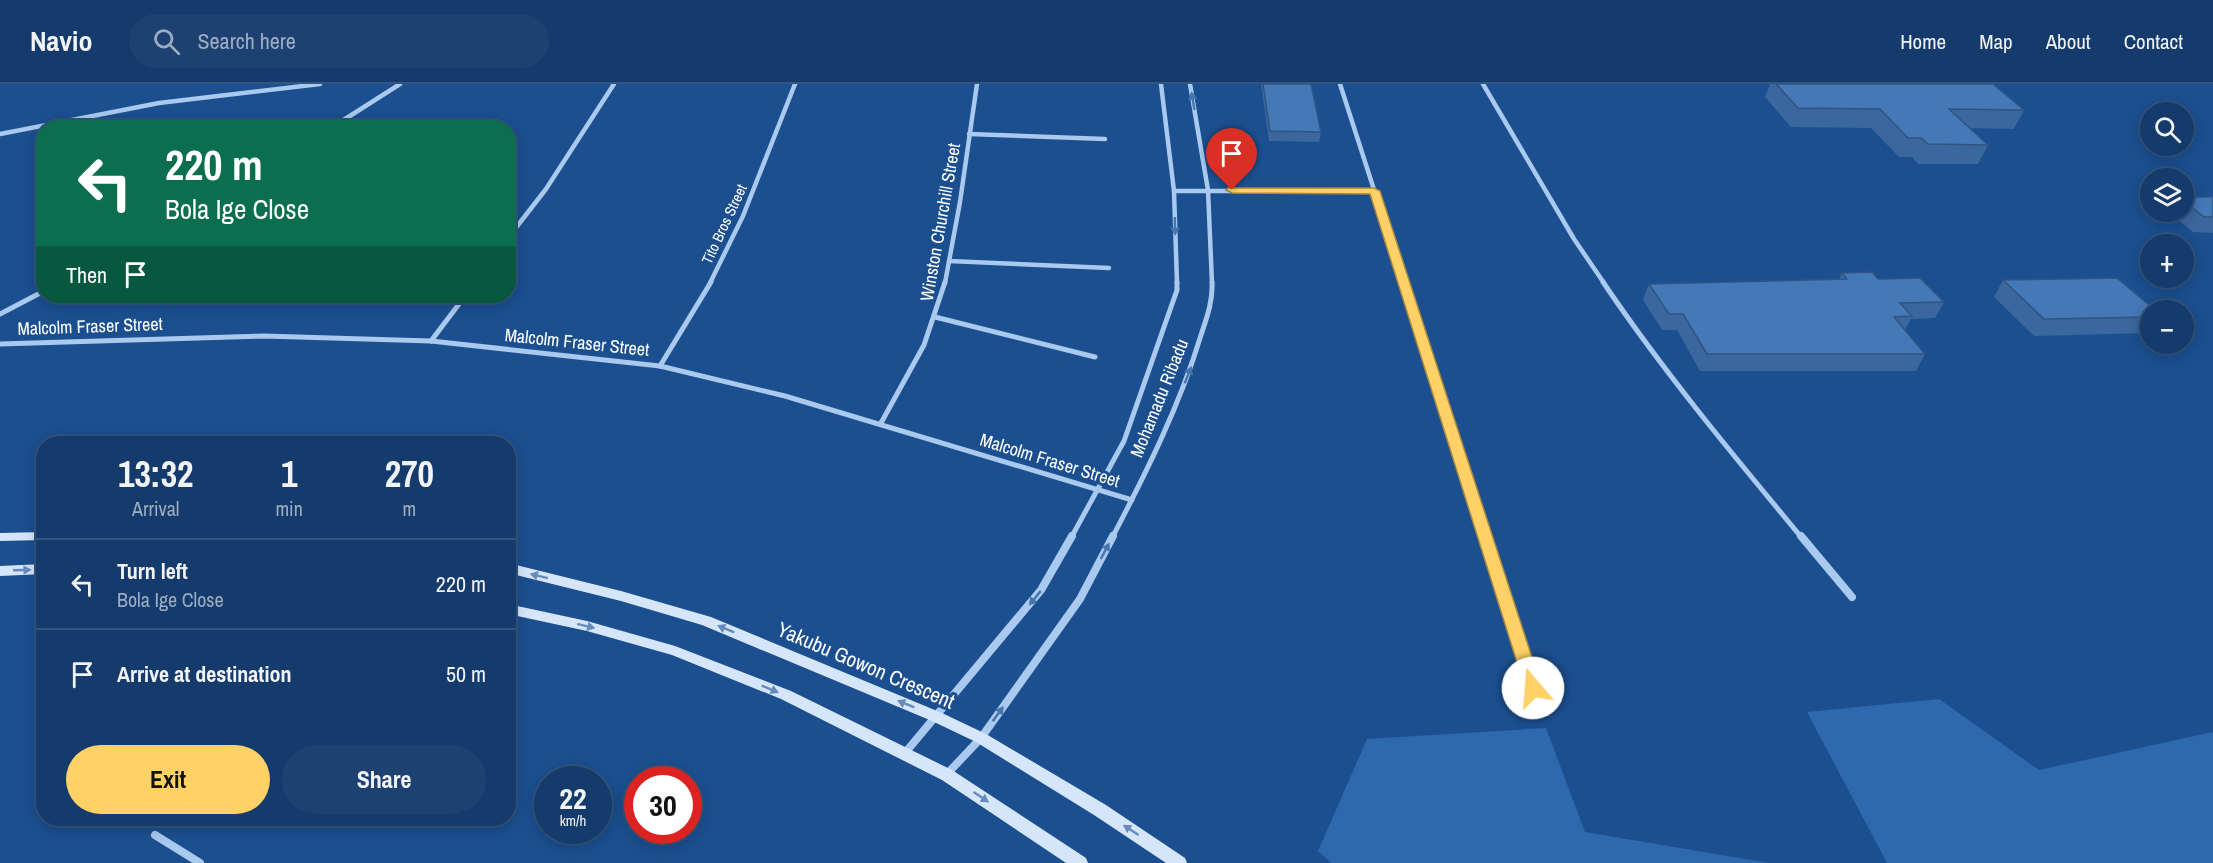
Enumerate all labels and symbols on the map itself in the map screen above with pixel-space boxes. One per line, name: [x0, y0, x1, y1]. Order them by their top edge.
one-way arrow: [1188, 92, 1197, 111]
pin: [1206, 128, 1257, 190]
street label: Winston Churchill Street: [914, 141, 966, 303]
street label: Tito Bros Street: [696, 180, 752, 267]
one-way arrow: [1171, 216, 1180, 235]
street label: Malcolm Fraser Street: [17, 311, 163, 341]
street label: Malcolm Fraser Street: [504, 322, 650, 362]
street label: Mohamadu Ribadu: [1124, 335, 1194, 461]
one-way arrow: [1184, 366, 1193, 384]
street label: Malcolm Fraser Street: [977, 427, 1123, 493]
one-way arrow: [1100, 543, 1110, 560]
one-way arrow: [12, 565, 31, 575]
one-way arrow: [529, 570, 548, 580]
one-way arrow: [1028, 590, 1041, 606]
street label: Yakubu Gowon Crescent: [773, 614, 959, 716]
one-way arrow: [577, 622, 595, 632]
one-way arrow: [717, 624, 735, 633]
position arrow: [1501, 656, 1565, 720]
one-way arrow: [762, 684, 780, 694]
one-way arrow: [897, 699, 915, 708]
one-way arrow: [992, 706, 1003, 722]
speed limit sign: 30: [624, 766, 702, 844]
one-way arrow: [973, 792, 989, 803]
one-way arrow: [1122, 824, 1139, 835]

